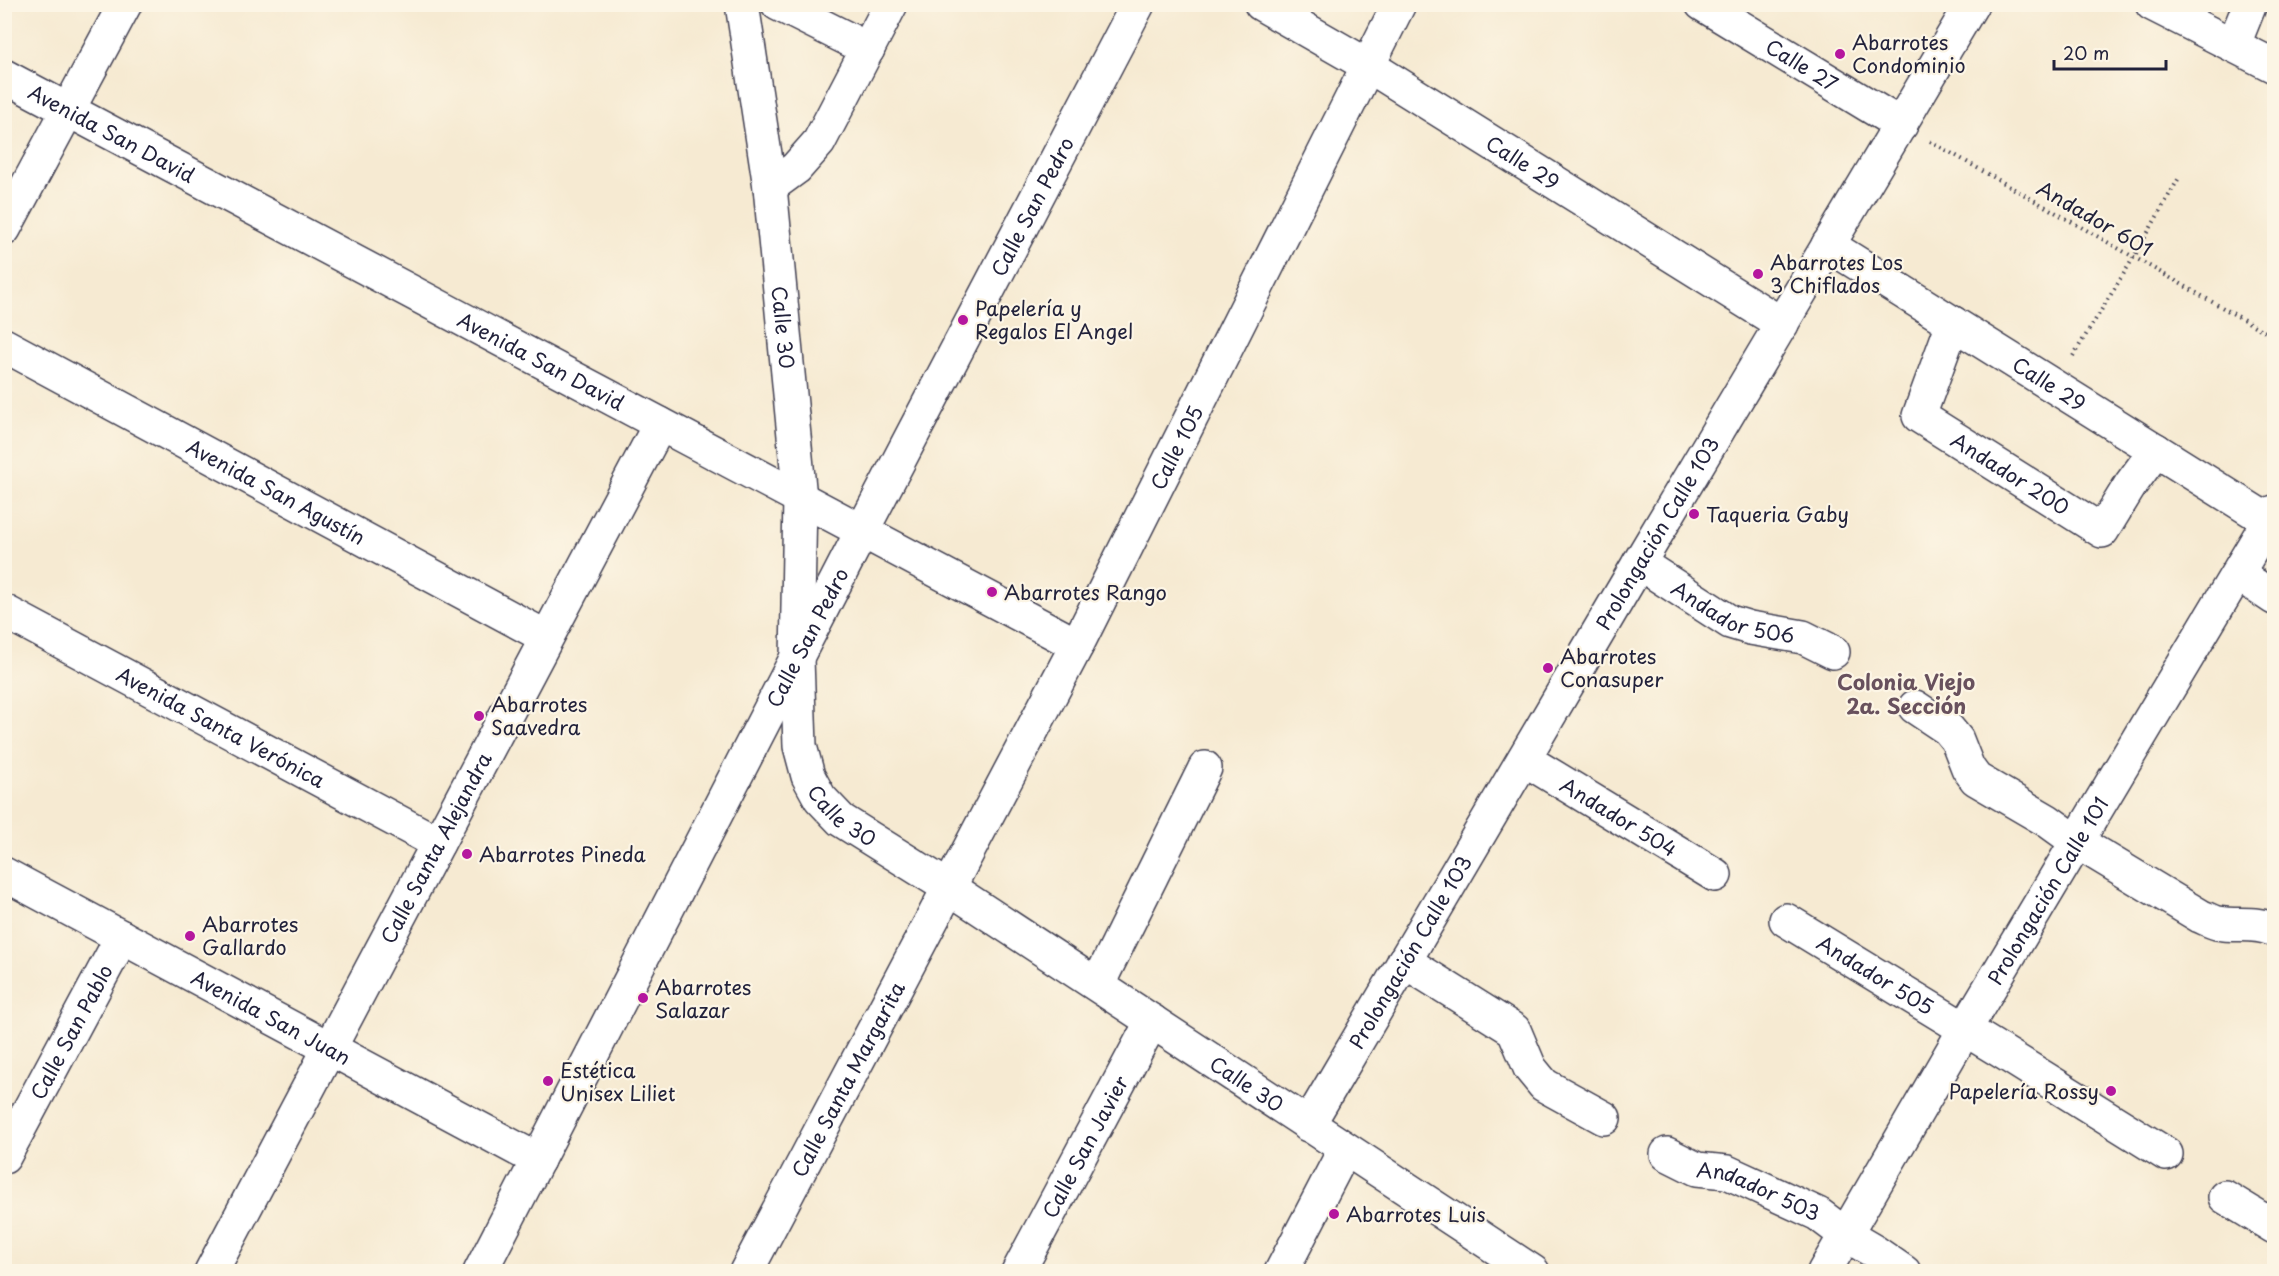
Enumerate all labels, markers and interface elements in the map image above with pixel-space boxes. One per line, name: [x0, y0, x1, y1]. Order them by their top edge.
place label: Abarrotes Condominio: [1852, 27, 1966, 80]
street label: Calle 27: [1760, 31, 1844, 98]
scale bar: [2054, 33, 2166, 71]
text: 20 m: [2063, 39, 2109, 66]
marker: Abarrotes Condominio: [1833, 47, 1847, 61]
street label: Avenida San David: [23, 77, 200, 190]
street label: Calle 29: [1480, 128, 1565, 196]
street label: Calle San Pedro: [983, 131, 1081, 281]
street label: Andador 601: [2032, 173, 2158, 263]
place label: Abarrotes Los 3 Chiflados: [1770, 247, 1903, 300]
marker: Abarrotes Los 3 Chiflados: [1751, 267, 1765, 281]
street label: Calle 30: [765, 285, 802, 370]
place label: Papelería y Regalos El Angel: [975, 293, 1133, 346]
street label: Avenida San David: [453, 304, 630, 417]
marker: Papelería y Regalos El Angel: [956, 313, 970, 327]
street label: Calle 29: [2007, 349, 2092, 418]
street label: Calle 105: [1142, 400, 1210, 495]
street label: Andador 200: [1945, 425, 2075, 522]
street label: Avenida San Agustín: [181, 431, 371, 552]
street label: Prolongación Calle 103: [1588, 431, 1726, 635]
place label: Taqueria Gaby: [1706, 499, 1849, 529]
marker: Taqueria Gaby: [1687, 507, 1701, 521]
street label: Calle San Pedro: [759, 562, 856, 712]
street label: Andador 506: [1666, 573, 1797, 650]
place label: Abarrotes Rango: [1004, 577, 1167, 607]
marker: Abarrotes Rango: [985, 585, 999, 599]
place label: Abarrotes Conasuper: [1560, 641, 1664, 694]
street label: Avenida Santa Verónica: [111, 659, 331, 795]
marker: Abarrotes Conasuper: [1541, 661, 1555, 675]
district label: Colonia Viejo 2a. Sección: [1837, 665, 1975, 721]
place label: Abarrotes Saavedra: [491, 689, 587, 742]
marker: Abarrotes Saavedra: [472, 709, 486, 723]
street label: Calle Santa Alejandra: [373, 747, 499, 949]
street label: Andador 504: [1555, 770, 1683, 864]
street label: Calle 30: [801, 779, 882, 854]
street label: Prolongación Calle 101: [1980, 791, 2115, 990]
place label: Abarrotes Pineda: [479, 839, 646, 869]
marker: Abarrotes Pineda: [460, 847, 474, 861]
street label: Prolongación Calle 103: [1341, 849, 1479, 1054]
place label: Abarrotes Gallardo: [202, 909, 298, 962]
street label: Andador 505: [1811, 927, 1940, 1022]
marker: Abarrotes Gallardo: [183, 929, 197, 943]
street label: Calle San Pablo: [23, 959, 120, 1105]
street label: Avenida San Juan: [186, 962, 356, 1072]
place label: Abarrotes Salazar: [655, 972, 751, 1025]
street label: Calle Santa Margarita: [784, 976, 912, 1182]
marker: Abarrotes Salazar: [636, 991, 650, 1005]
street label: Calle 30: [1204, 1048, 1290, 1119]
place label: Estética Unisex Liliet: [560, 1055, 675, 1108]
street label: Calle San Javier: [1035, 1069, 1136, 1223]
marker: Estética Unisex Liliet: [541, 1074, 555, 1088]
place label: Papelería Rossy: [1949, 1076, 2099, 1106]
marker: Papelería Rossy: [2104, 1084, 2118, 1098]
street label: Andador 503: [1695, 1154, 1825, 1228]
place label: Abarrotes Luis: [1346, 1199, 1486, 1229]
marker: Abarrotes Luis: [1327, 1207, 1341, 1221]

